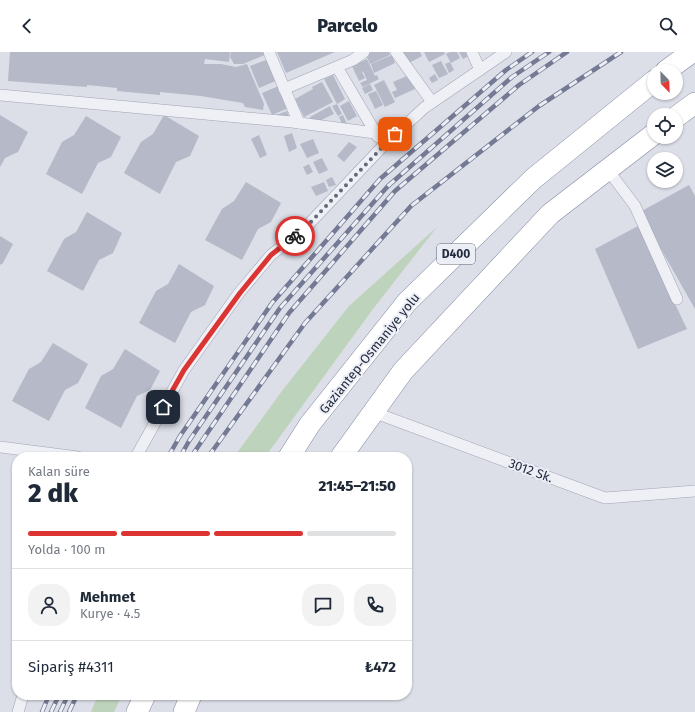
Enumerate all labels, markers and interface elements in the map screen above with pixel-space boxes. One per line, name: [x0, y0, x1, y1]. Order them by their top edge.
icon: back: [16, 15, 38, 37]
text: Parcelo: [317, 15, 378, 37]
icon: search: [657, 15, 679, 37]
north arrow: [647, 64, 683, 100]
map controls: [647, 64, 683, 188]
button: locate: [647, 108, 683, 144]
pin: [378, 117, 412, 151]
icon: bag: [384, 123, 406, 145]
button: layers: [647, 152, 683, 188]
courier: [275, 216, 315, 256]
icon: bike: [284, 225, 306, 247]
road number: D400: [437, 244, 475, 264]
street label: Gaziantep-Osmaniye yolu: [316, 290, 423, 417]
pin: [146, 390, 180, 424]
icon: home: [152, 396, 174, 418]
street label: 3012 Sk.: [507, 456, 555, 485]
text: Kalan süre: [28, 464, 90, 479]
text: 21:45–21:50: [319, 477, 396, 495]
text: 2 dk: [28, 478, 78, 509]
text: Yolda · 100 m: [28, 542, 105, 557]
button: person: [28, 584, 70, 626]
button: chat: [302, 584, 344, 626]
button: phone: [354, 584, 396, 626]
text: Mehmet: [80, 588, 135, 606]
text: Kurye · 4.5: [80, 606, 140, 621]
text: Sipariş #4311: [28, 658, 114, 676]
text: ₺472: [365, 658, 396, 676]

